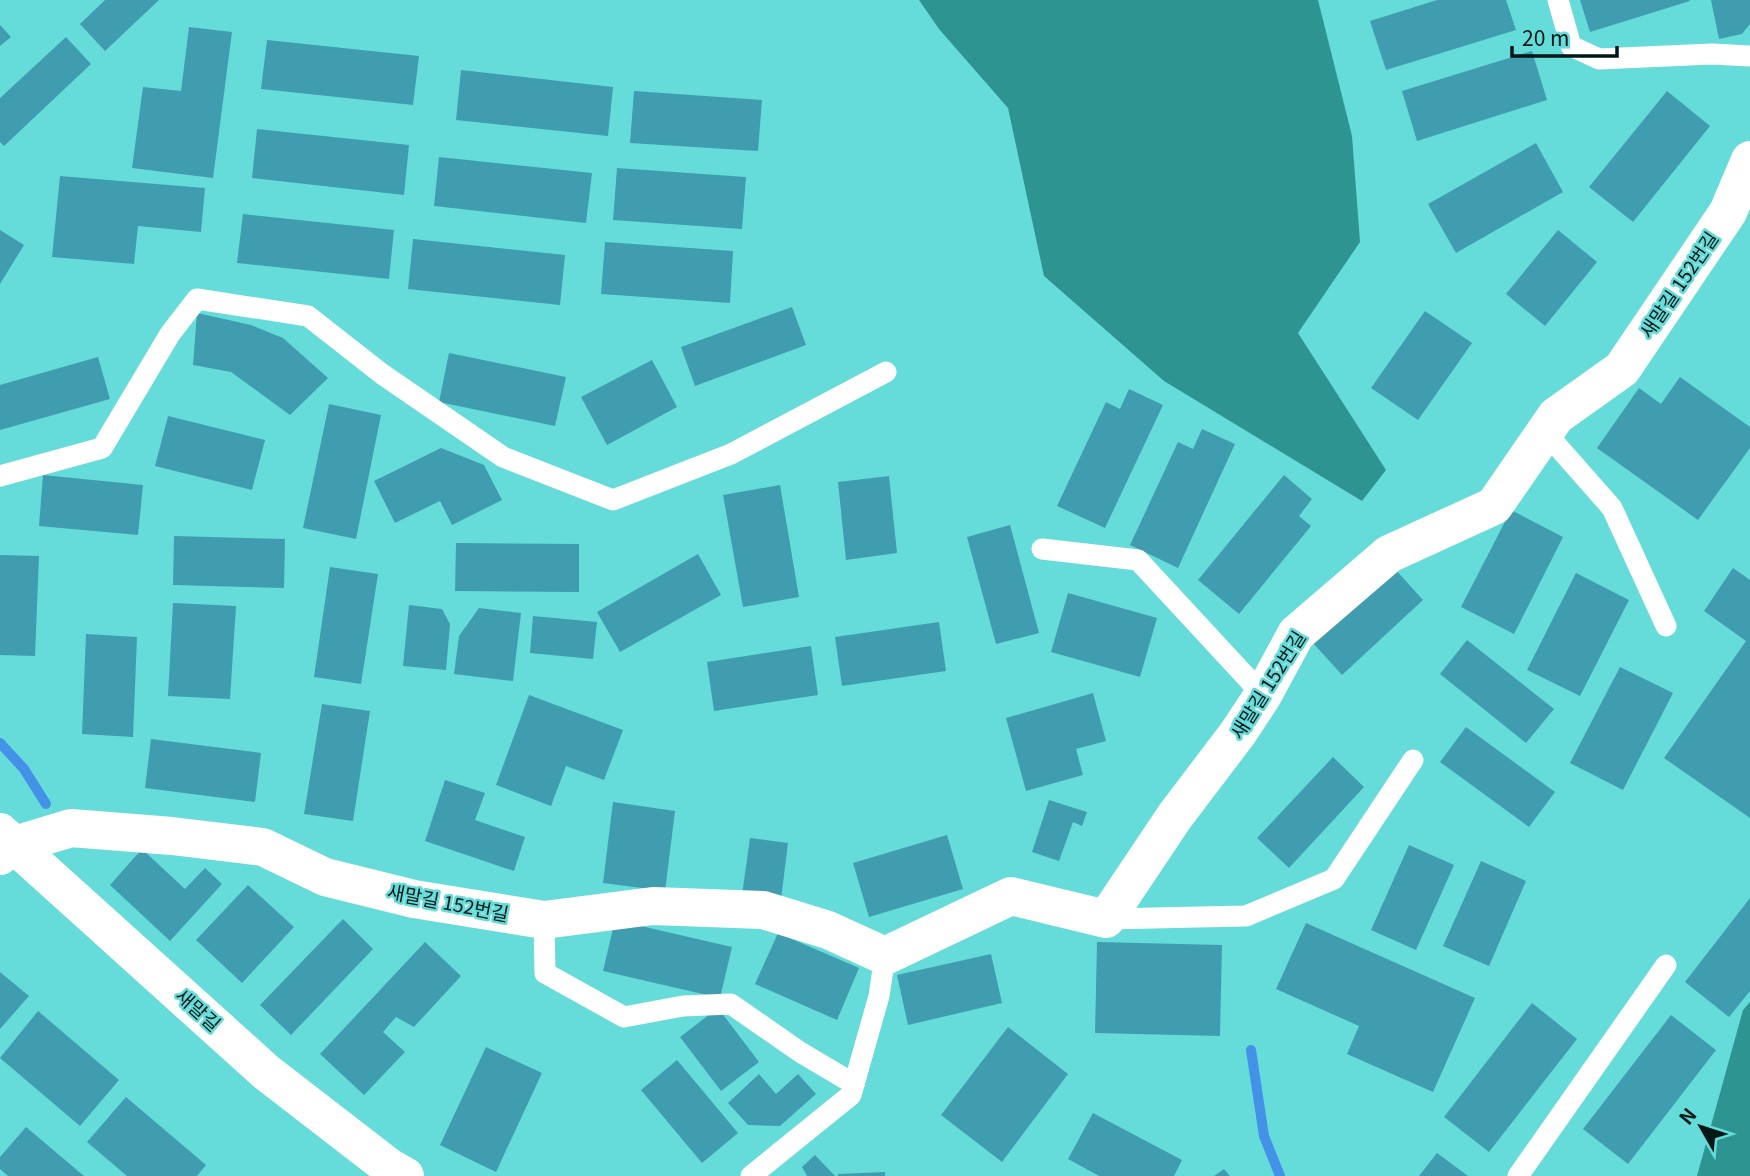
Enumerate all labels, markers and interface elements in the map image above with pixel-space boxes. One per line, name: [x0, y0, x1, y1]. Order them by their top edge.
scale bar: [1512, 14, 1617, 58]
text: 20 m: [1522, 22, 1569, 52]
street label: 새말길 152번길: [1632, 226, 1723, 343]
street label: 새말길 152번길: [1223, 625, 1311, 744]
street label: 새말길 152번길: [385, 877, 511, 927]
street label: 새말길: [170, 981, 228, 1036]
north arrow: [1666, 1092, 1736, 1162]
text: N: [1672, 1101, 1702, 1129]

